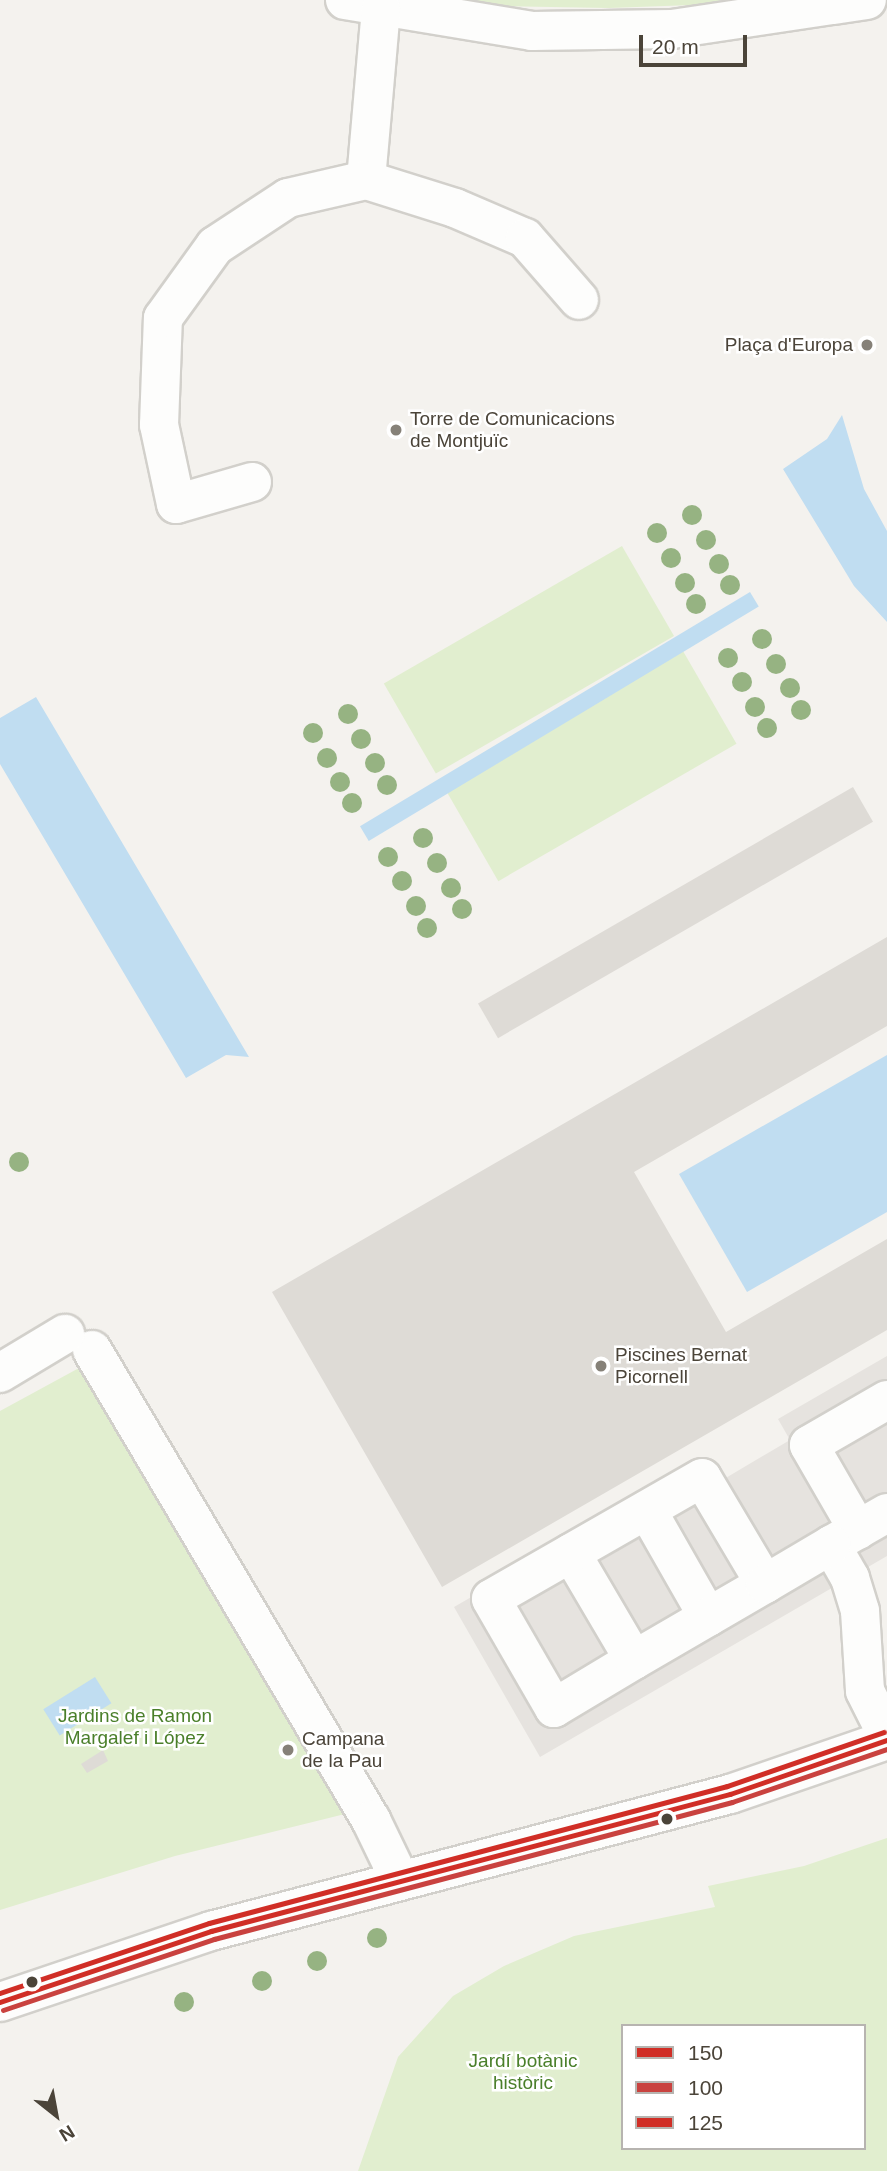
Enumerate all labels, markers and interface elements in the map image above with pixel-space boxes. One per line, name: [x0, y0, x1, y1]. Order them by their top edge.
scale bar: [642, 21, 750, 65]
text: 20 m: [652, 35, 699, 58]
place label: Plaça d'Europa: [725, 334, 853, 356]
marker: Plaça d'Europa: [859, 337, 875, 353]
place label: Torre de Comunicacions de Montjuïc: [410, 408, 615, 452]
marker: Torre de Comunicacions de Montjuïc: [388, 422, 404, 438]
place label: Piscines Bernat Picornell: [615, 1344, 747, 1388]
marker: Piscines Bernat Picornell: [593, 1358, 609, 1374]
park label: Jardins de Ramon Margalef i López: [58, 1705, 212, 1749]
place label: Campana de la Pau: [302, 1728, 384, 1772]
marker: Campana de la Pau: [280, 1742, 296, 1758]
unlabelled marker: [660, 1812, 674, 1826]
unlabelled marker: [25, 1975, 39, 1989]
legend: [621, 2024, 866, 2150]
text: 150: [688, 2041, 723, 2064]
park label: Jardí botànic històric: [469, 2050, 577, 2094]
text: 100: [688, 2076, 723, 2099]
north arrow: [21, 2080, 91, 2150]
text: 125: [688, 2111, 723, 2134]
text: N: [56, 2121, 78, 2146]

